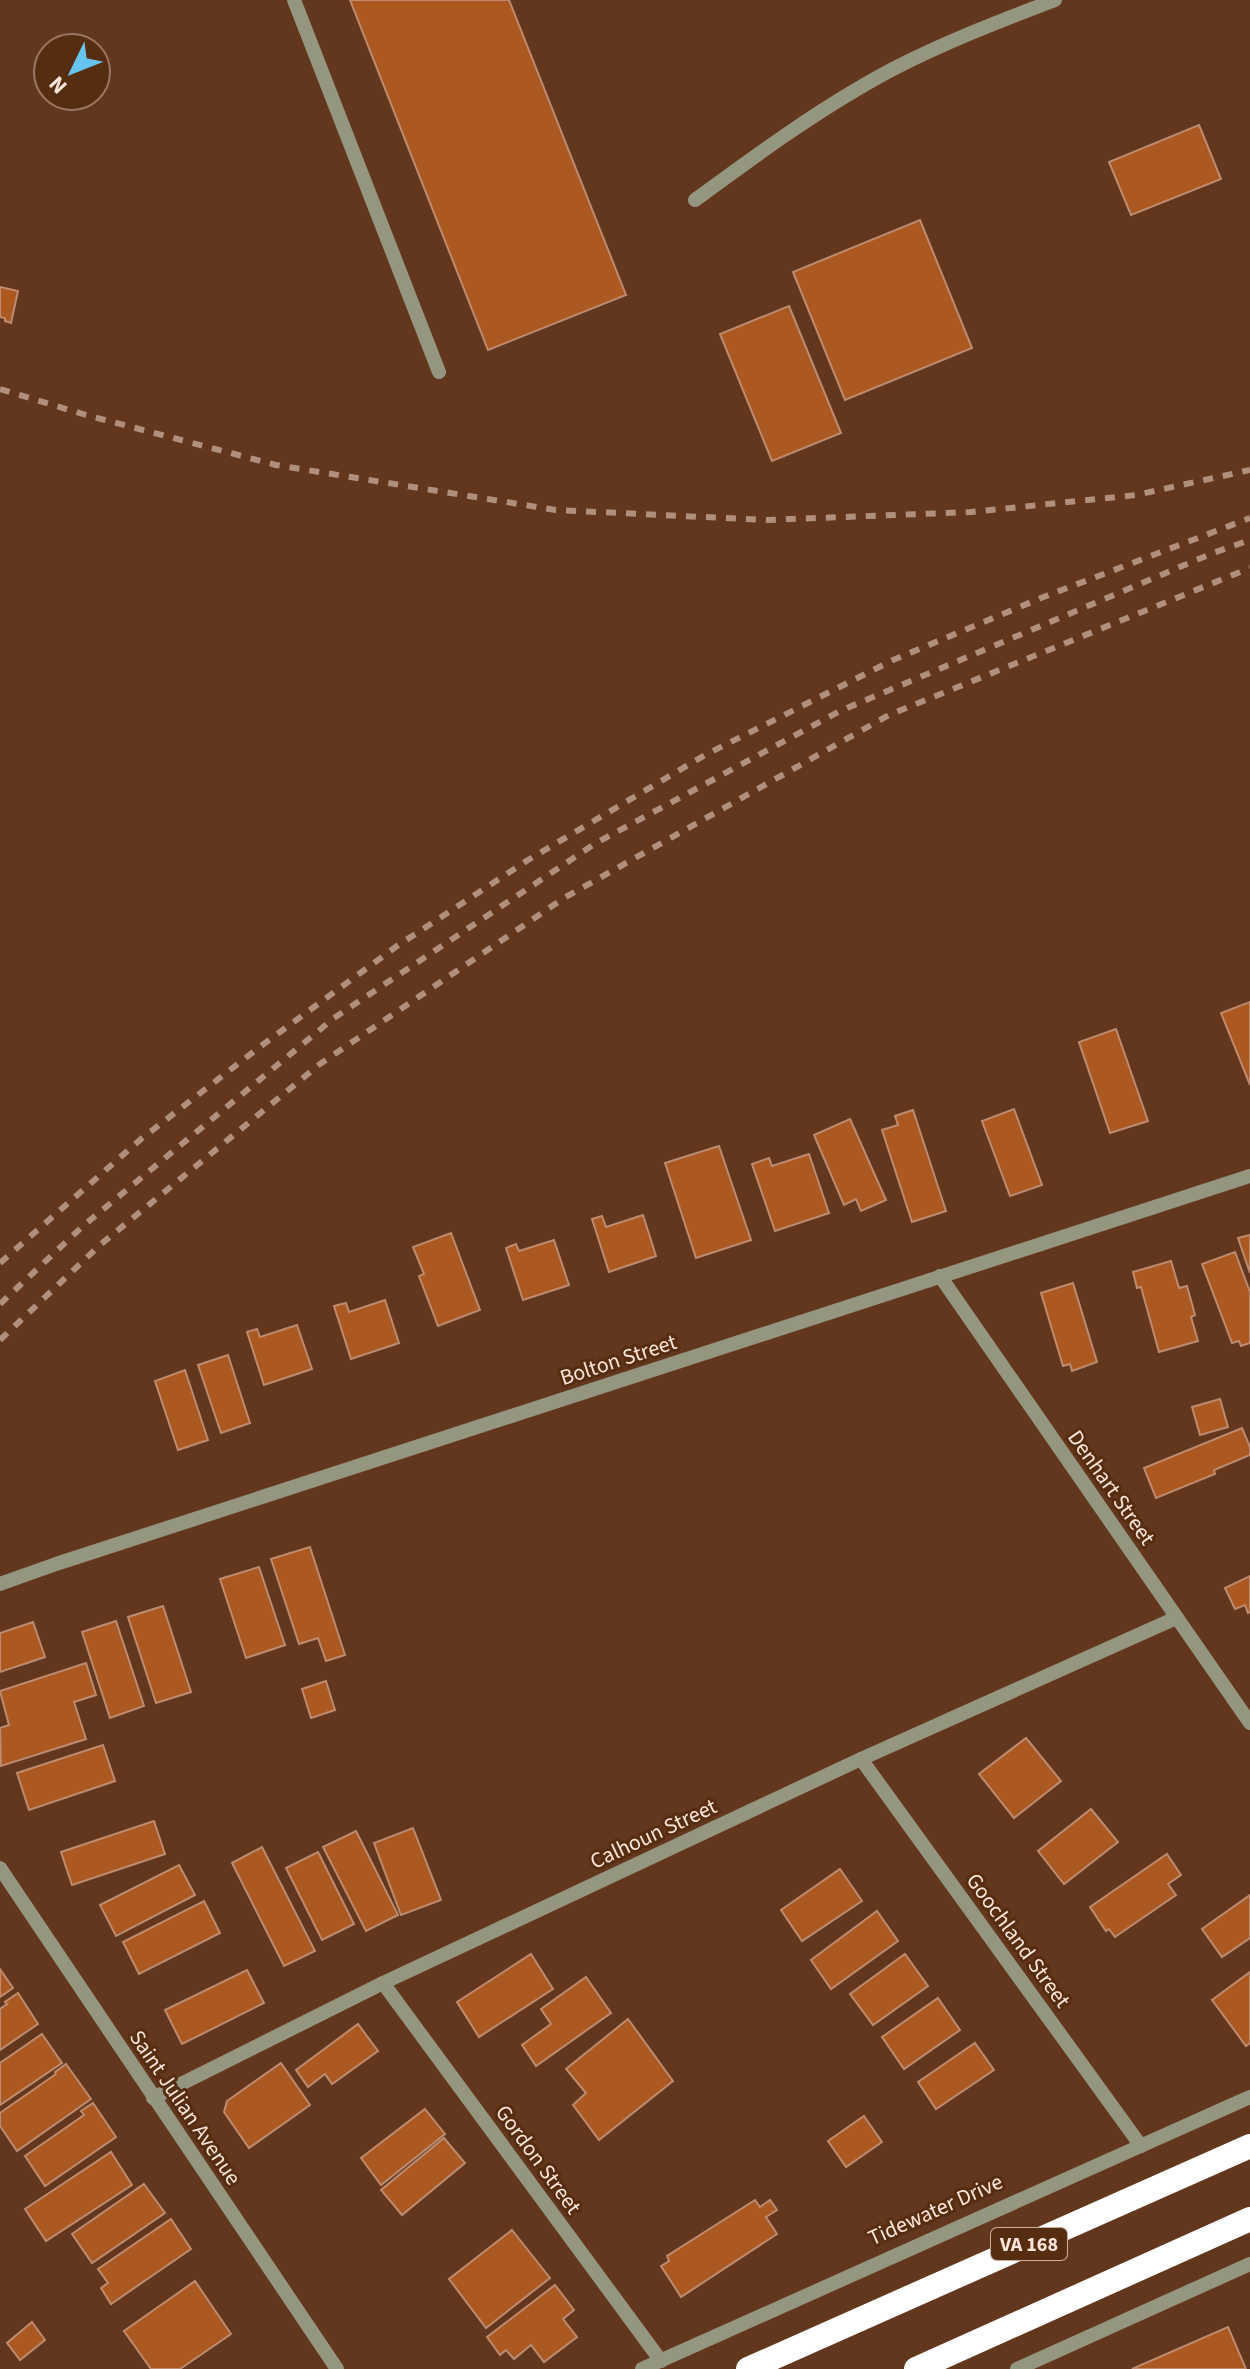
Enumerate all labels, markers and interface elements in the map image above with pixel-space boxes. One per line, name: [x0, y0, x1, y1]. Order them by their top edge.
north arrow: [32, 32, 112, 112]
text: N: [41, 69, 75, 101]
street label: Bolton Street: [556, 1326, 681, 1394]
street label: Denhart Street: [1060, 1423, 1163, 1552]
street label: Calhoun Street: [585, 1790, 723, 1877]
street label: Goochland Street: [958, 1867, 1078, 2015]
street label: Saint Julian Avenue: [121, 2024, 249, 2192]
street label: Gordon Street: [487, 2098, 589, 2221]
street label: Tidewater Drive: [863, 2166, 1008, 2254]
road number: VA 168: [991, 2228, 1067, 2260]

